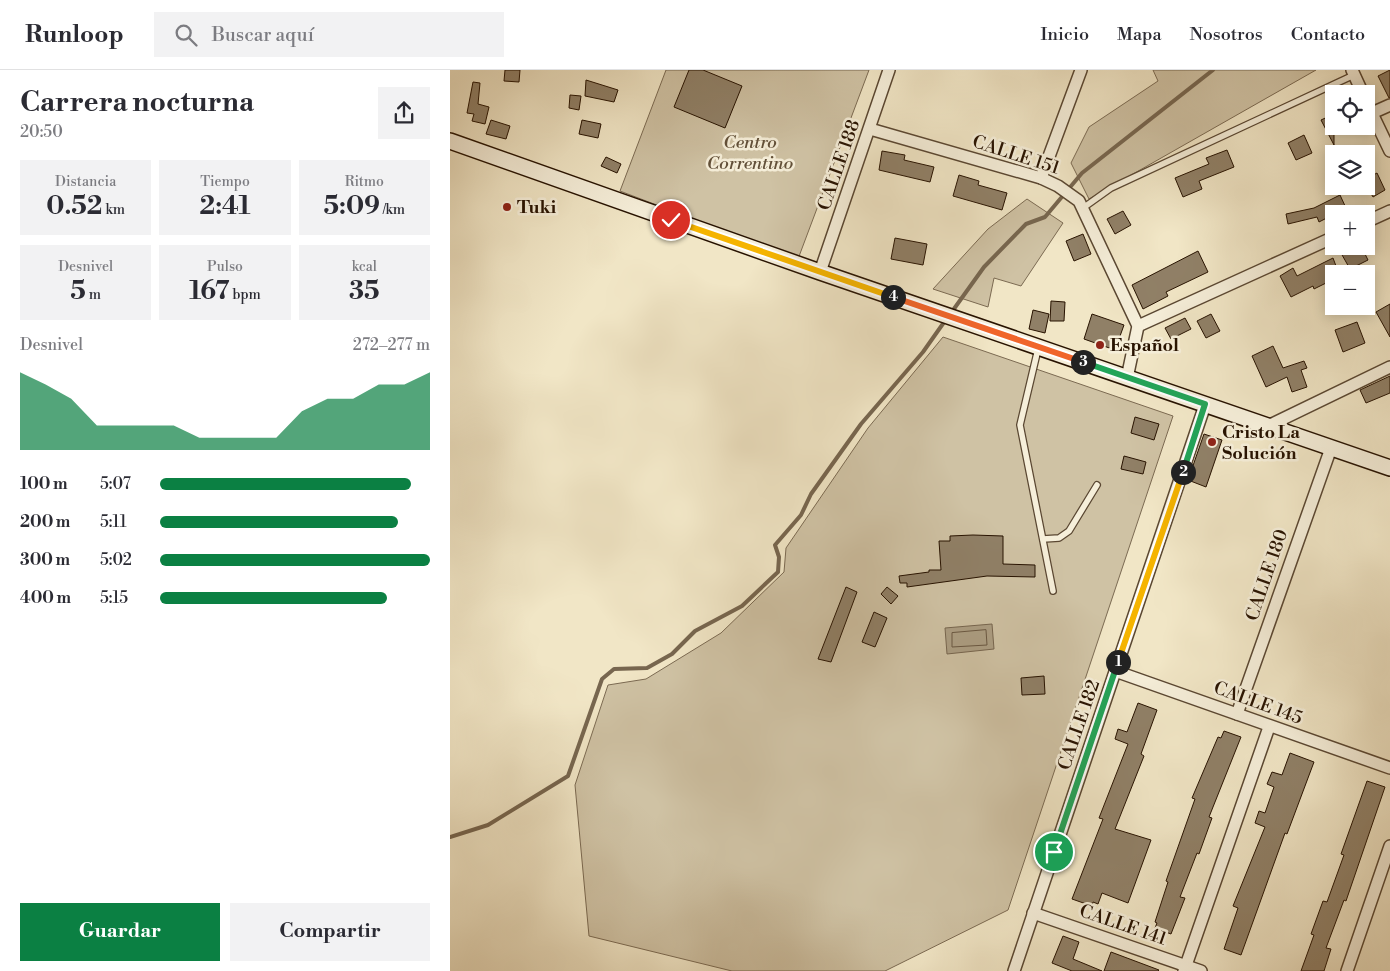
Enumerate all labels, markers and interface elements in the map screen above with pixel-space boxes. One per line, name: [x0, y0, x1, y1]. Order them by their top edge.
search box: [154, 12, 504, 57]
text: Runloop: [25, 20, 124, 50]
icon: search: [172, 21, 200, 49]
text: Buscar aquí: [212, 23, 314, 47]
text: Inicio: [1040, 23, 1089, 46]
text: Mapa: [1117, 23, 1162, 46]
text: Nosotros: [1190, 23, 1263, 46]
text: Contacto: [1291, 23, 1365, 46]
text: Carrera nocturna: [20, 85, 254, 120]
map controls: [1325, 85, 1375, 315]
button: locate: [1325, 85, 1375, 135]
button: share: [378, 87, 430, 139]
street label: CALLE 188: [813, 116, 865, 214]
text: 20:50: [20, 122, 63, 142]
street label: CALLE 151: [969, 130, 1063, 180]
park label: Centro Correntino: [707, 131, 793, 175]
button: layers: [1325, 145, 1375, 195]
text: Distancia: [55, 173, 116, 191]
text: Tiempo: [200, 173, 250, 191]
text: Ritmo: [345, 173, 384, 191]
text: 0.52: [46, 191, 103, 222]
text: 2:41: [200, 191, 250, 222]
text: 5:09: [324, 191, 380, 222]
place label: Tuki: [517, 196, 557, 219]
pin: [650, 199, 692, 241]
text: km: [103, 201, 125, 219]
text: /km: [380, 201, 405, 219]
marker: Tuki: [501, 201, 513, 213]
button: +: [1325, 205, 1375, 255]
icon: check: [657, 206, 685, 234]
text: Desnivel: [58, 258, 113, 276]
text: Pulso: [207, 258, 243, 276]
text: kcal: [352, 258, 377, 276]
button: −: [1325, 265, 1375, 315]
text: 5: [70, 276, 86, 307]
text: 167: [189, 276, 230, 307]
text: 35: [349, 276, 380, 307]
pin: 4: [880, 284, 906, 310]
text: m: [86, 286, 101, 304]
text: bpm: [230, 286, 261, 304]
text: 4: [889, 288, 898, 306]
place label: Español: [1110, 334, 1179, 357]
text: Desnivel: [20, 335, 83, 355]
text: 272–277 m: [353, 335, 430, 355]
marker: Español: [1094, 339, 1106, 351]
pin: 3: [1070, 350, 1096, 374]
text: 3: [1079, 353, 1088, 371]
place label: Cristo La Solución: [1222, 421, 1300, 465]
marker: Cristo La Solución: [1206, 436, 1218, 448]
pin: 2: [1170, 460, 1196, 484]
text: 2: [1179, 463, 1188, 481]
text: 100 m: [20, 474, 68, 494]
text: 5:07: [100, 474, 131, 494]
text: 200 m: [20, 512, 70, 532]
text: 5:11: [100, 512, 127, 532]
street label: CALLE 180: [1241, 526, 1293, 624]
text: 300 m: [20, 550, 70, 570]
text: 5:02: [100, 550, 132, 570]
text: 400 m: [20, 588, 71, 608]
text: 5:15: [100, 588, 128, 608]
pin: 1: [1106, 650, 1130, 674]
text: 1: [1115, 653, 1122, 671]
street label: CALLE 145: [1210, 676, 1306, 730]
street label: CALLE 182: [1053, 677, 1105, 773]
pin: [1033, 831, 1075, 873]
icon: arrive: [1040, 838, 1068, 866]
street label: CALLE 141: [1076, 899, 1170, 951]
button: Guardar: [20, 903, 220, 961]
button: Compartir: [230, 903, 430, 961]

